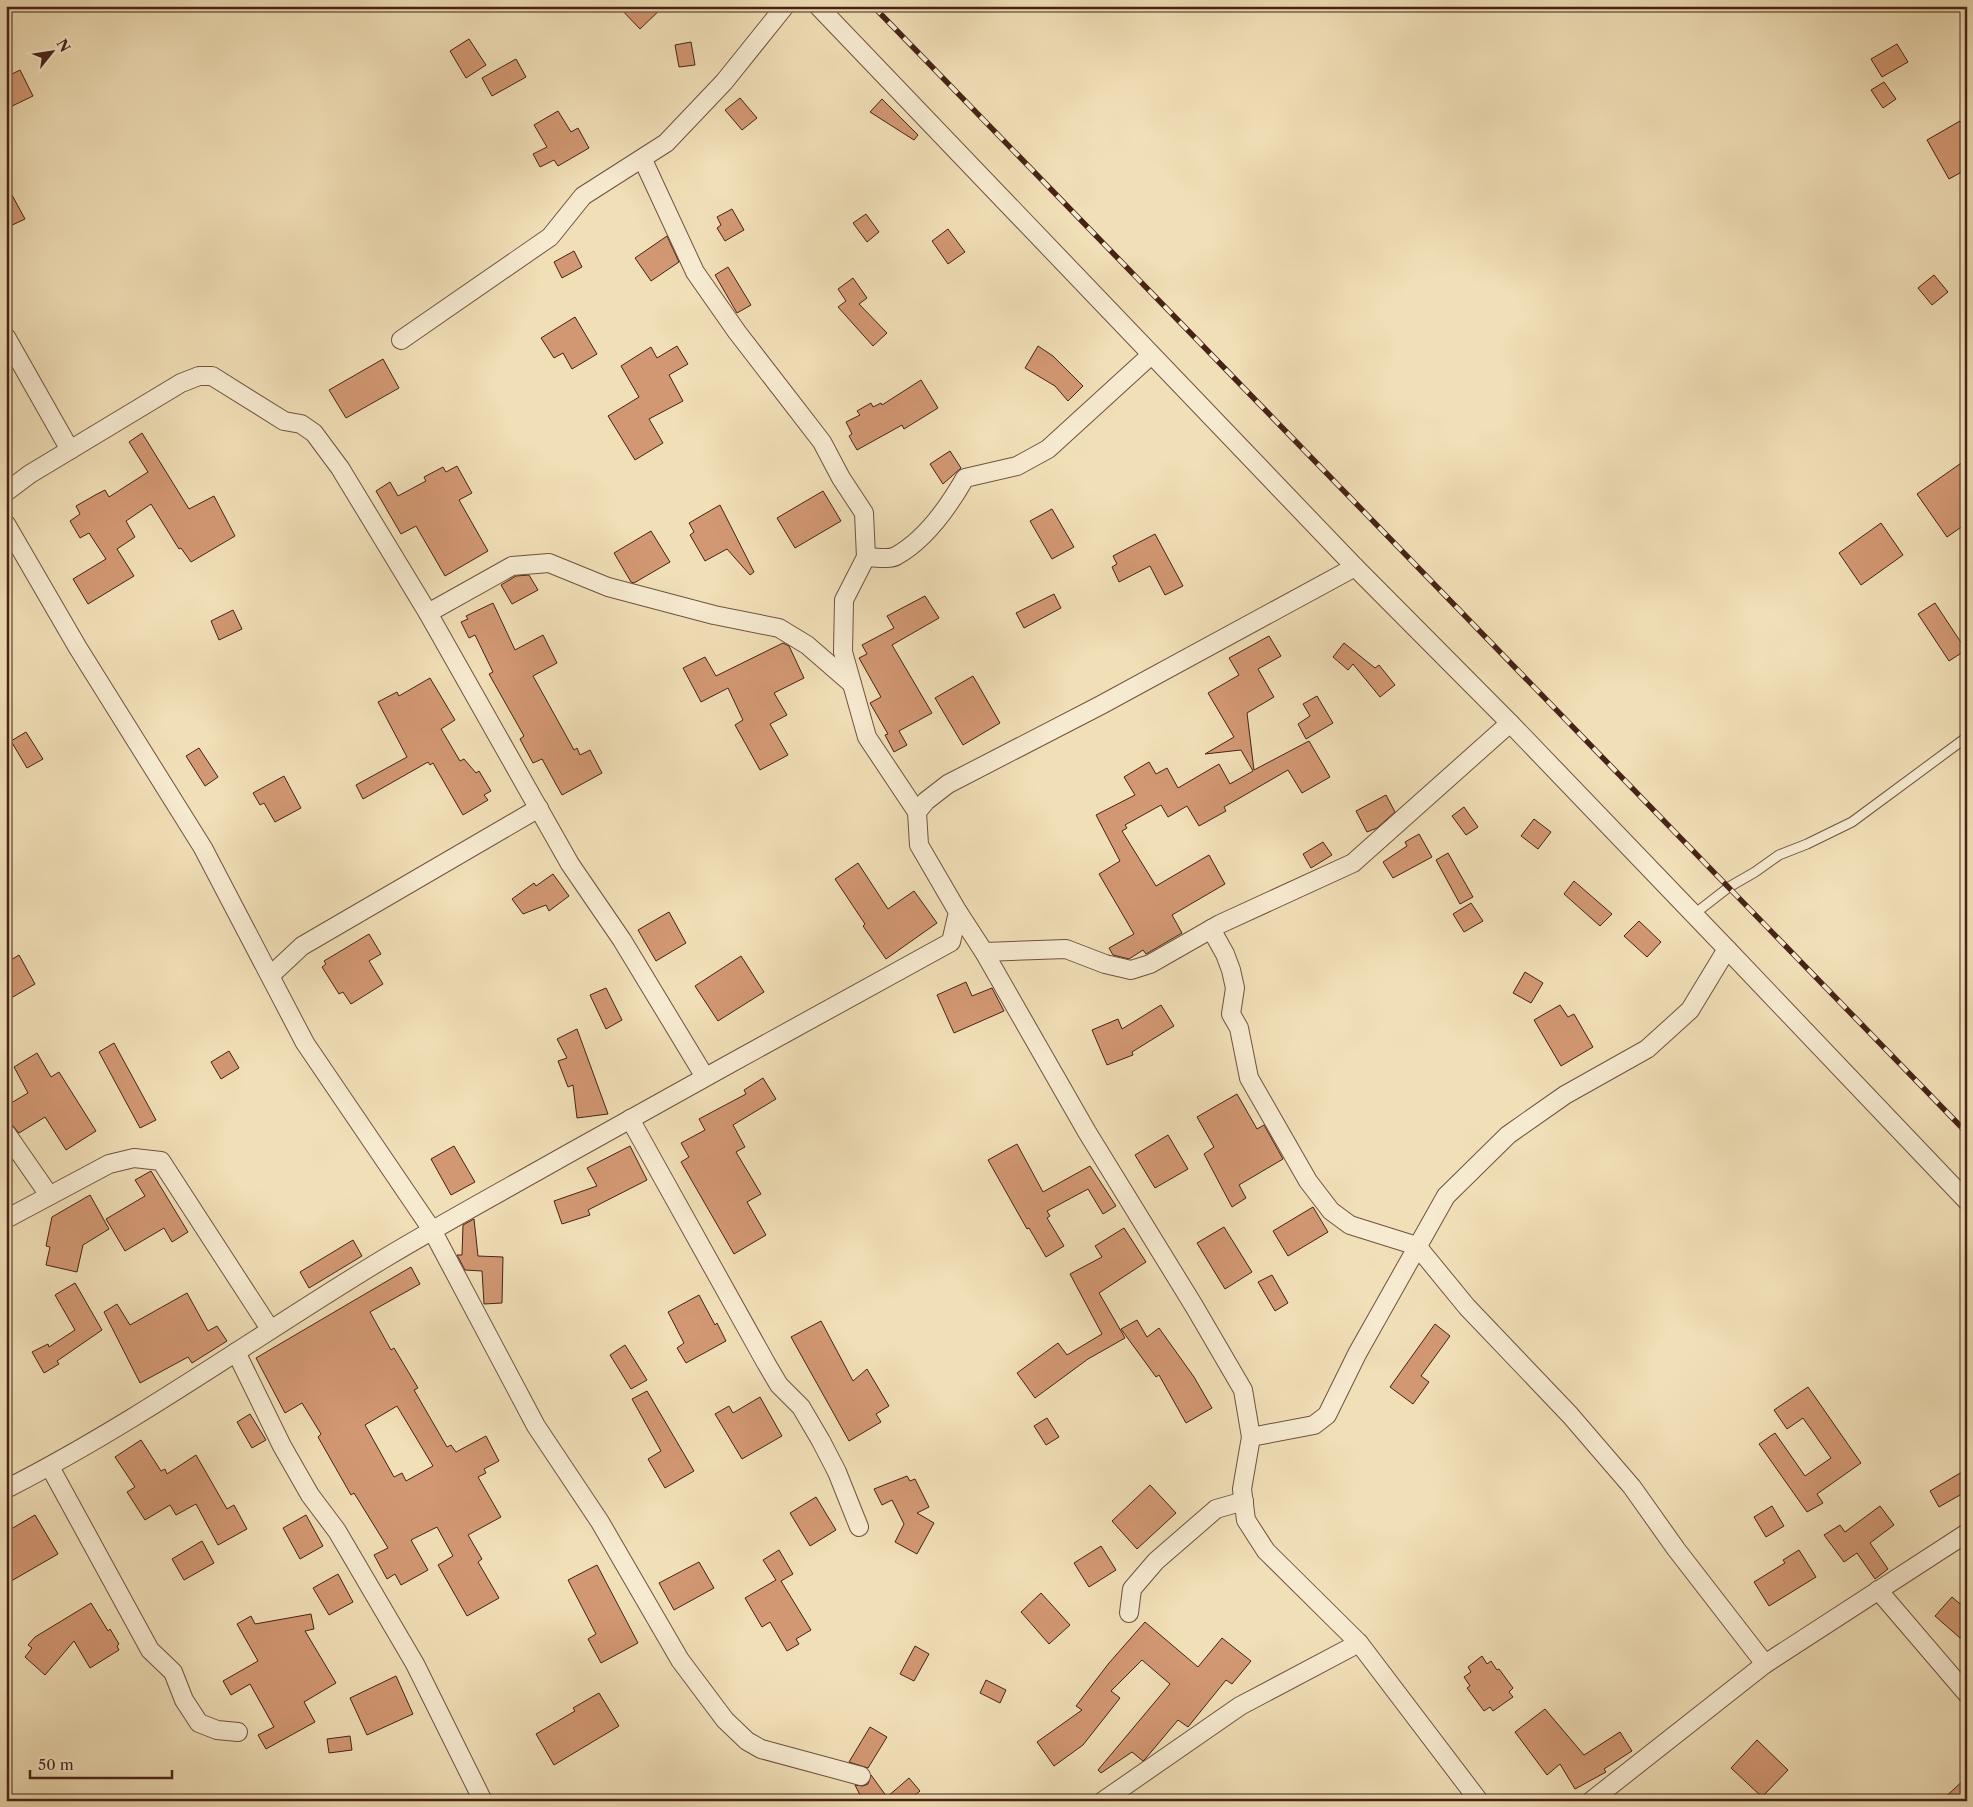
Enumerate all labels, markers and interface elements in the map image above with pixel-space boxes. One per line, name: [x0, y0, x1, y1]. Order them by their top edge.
north arrow: [28, 28, 78, 78]
text: N: [52, 36, 74, 55]
scale bar: [30, 1747, 172, 1779]
text: 50 m: [38, 1755, 74, 1774]

